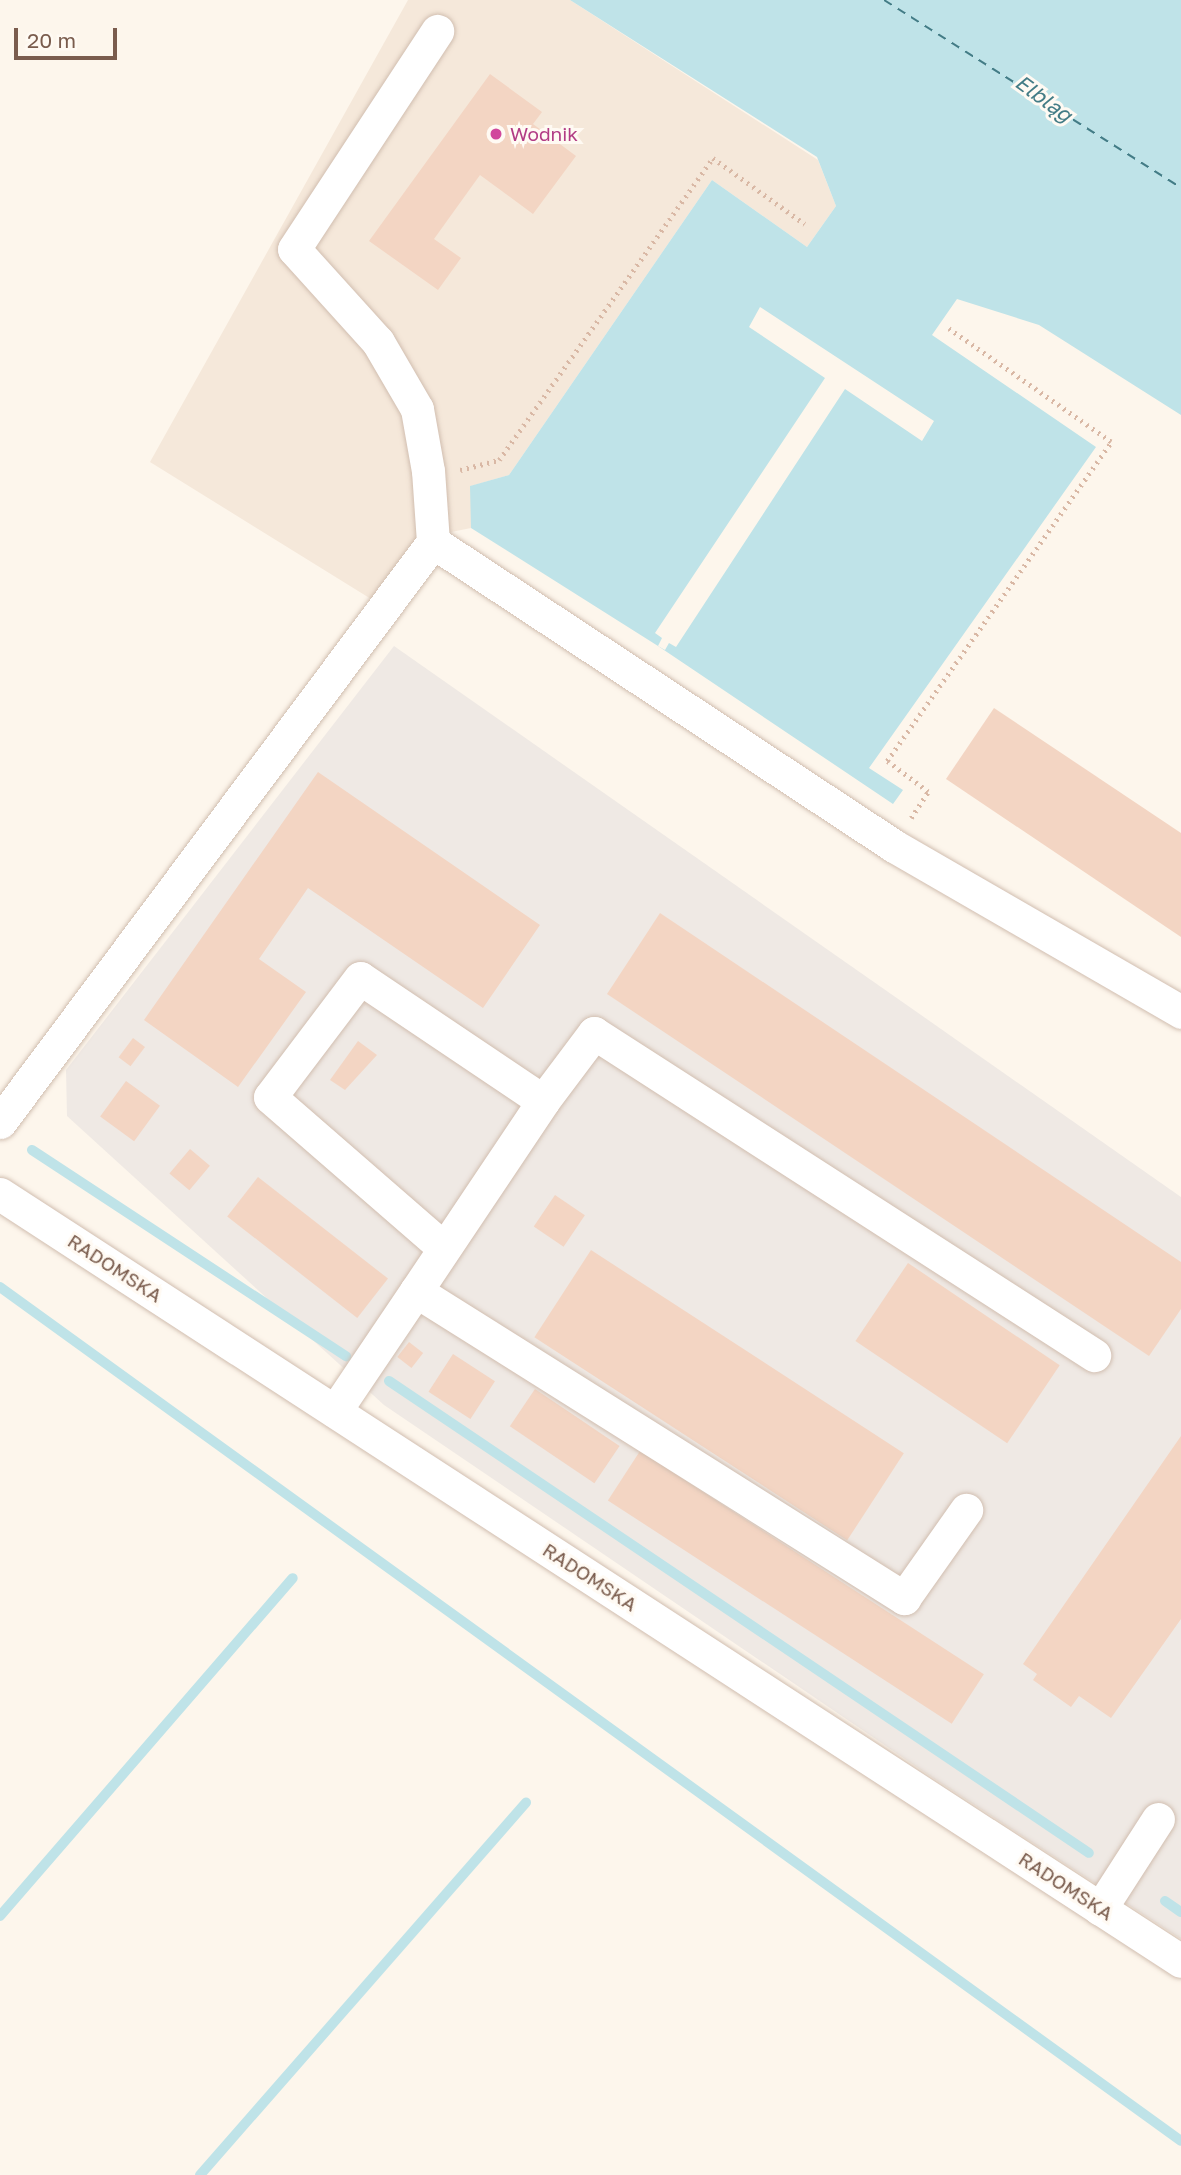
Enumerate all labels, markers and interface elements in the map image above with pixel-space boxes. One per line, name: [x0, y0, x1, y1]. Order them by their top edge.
scale bar: [18, 14, 121, 58]
text: 20 m: [27, 27, 76, 53]
water label: Elbląg: [1011, 69, 1077, 127]
place label: Wodnik: [510, 123, 578, 145]
marker: Wodnik: [488, 126, 504, 142]
street label: RADOMSKA: [64, 1229, 166, 1307]
street label: RADOMSKA: [539, 1538, 641, 1616]
street label: RADOMSKA: [1015, 1847, 1117, 1925]

